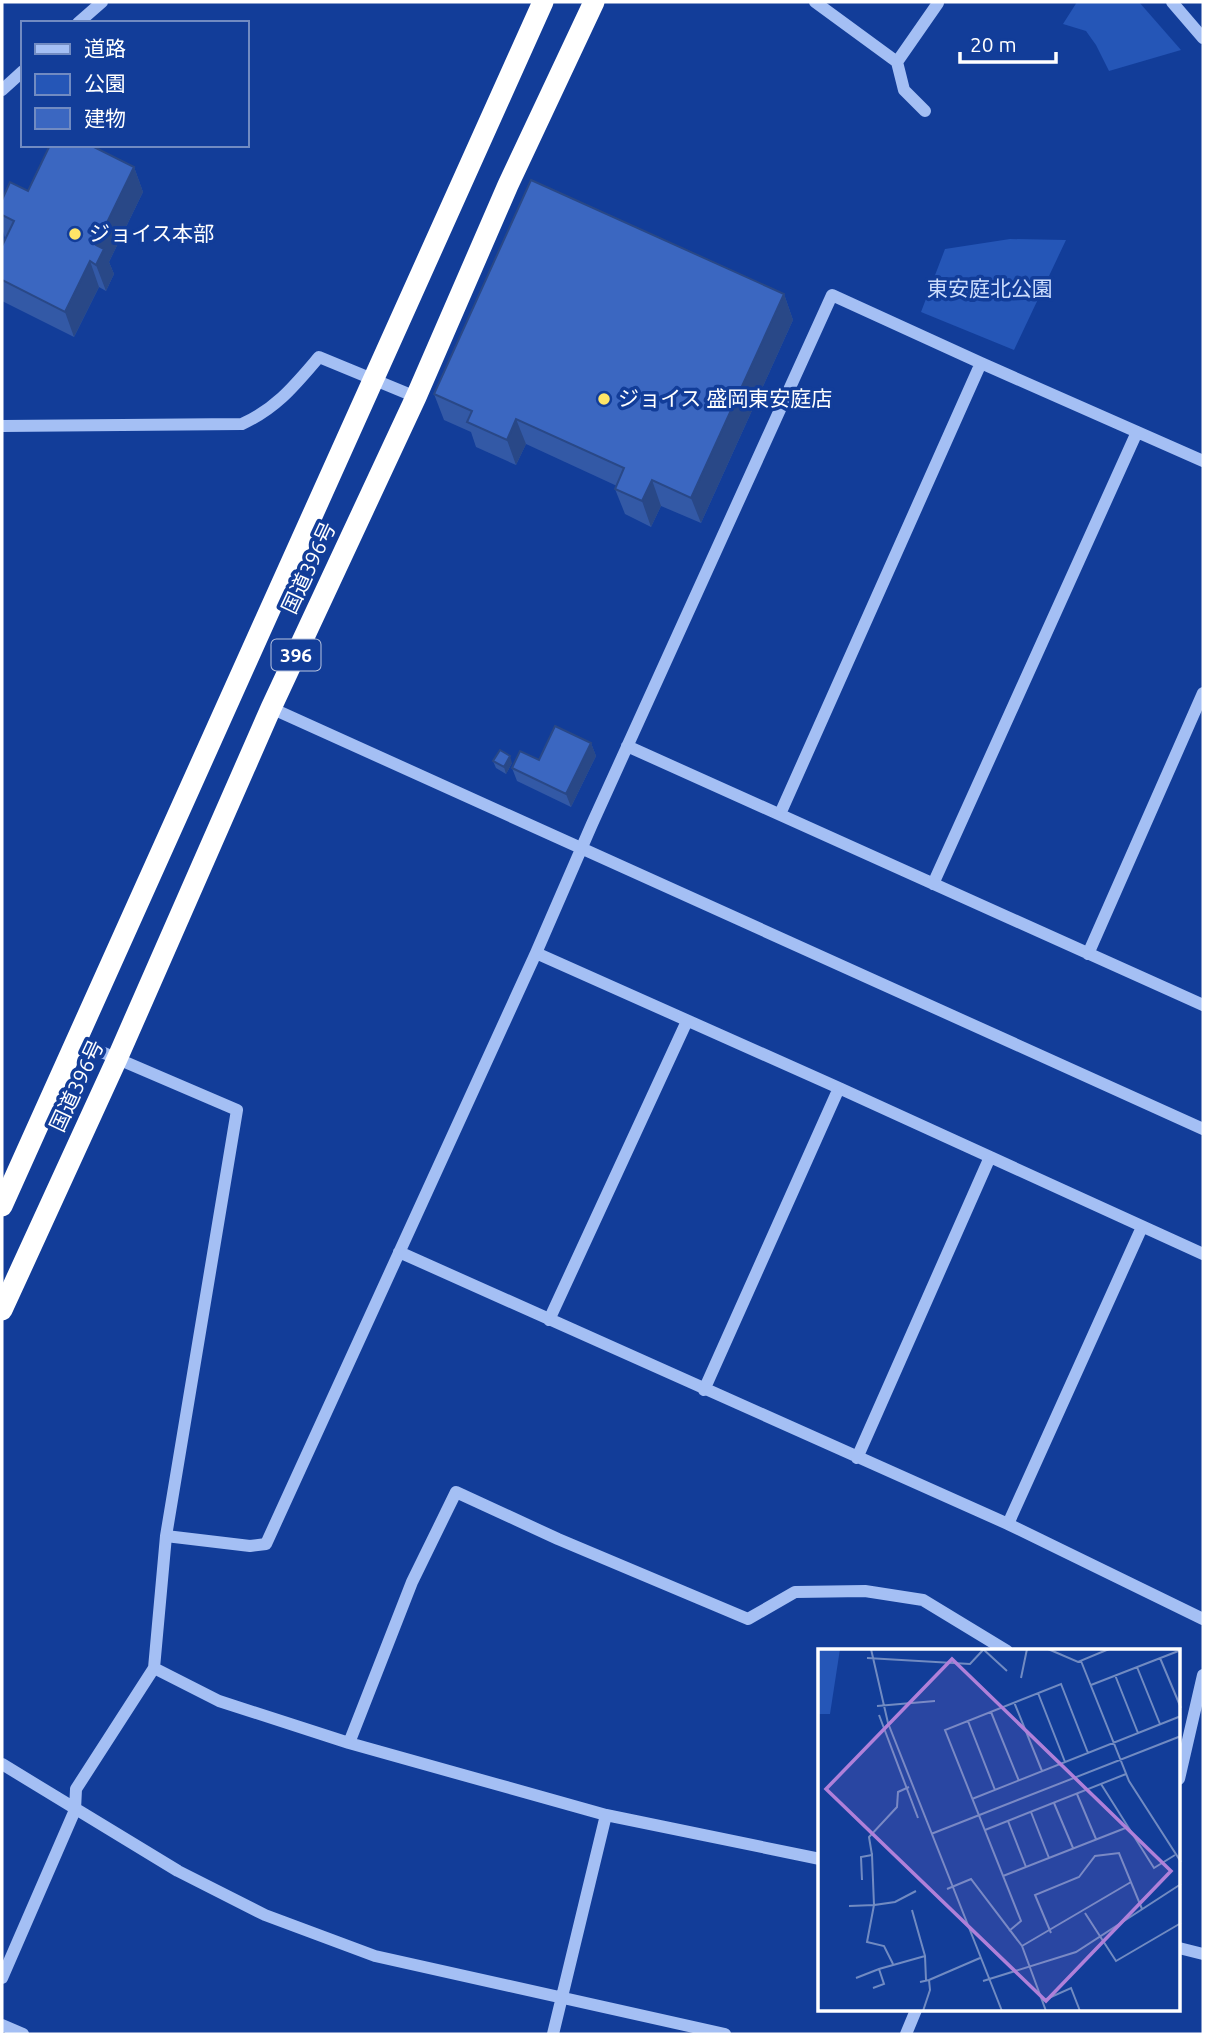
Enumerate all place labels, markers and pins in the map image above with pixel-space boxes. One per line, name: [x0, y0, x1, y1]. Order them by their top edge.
place label: ジョイス本部: [89, 221, 214, 245]
marker: ジョイス本部: [67, 226, 83, 242]
place label: ジョイス 盛岡東安庭店: [618, 386, 832, 410]
marker: ジョイス 盛岡東安庭店: [596, 391, 612, 407]

